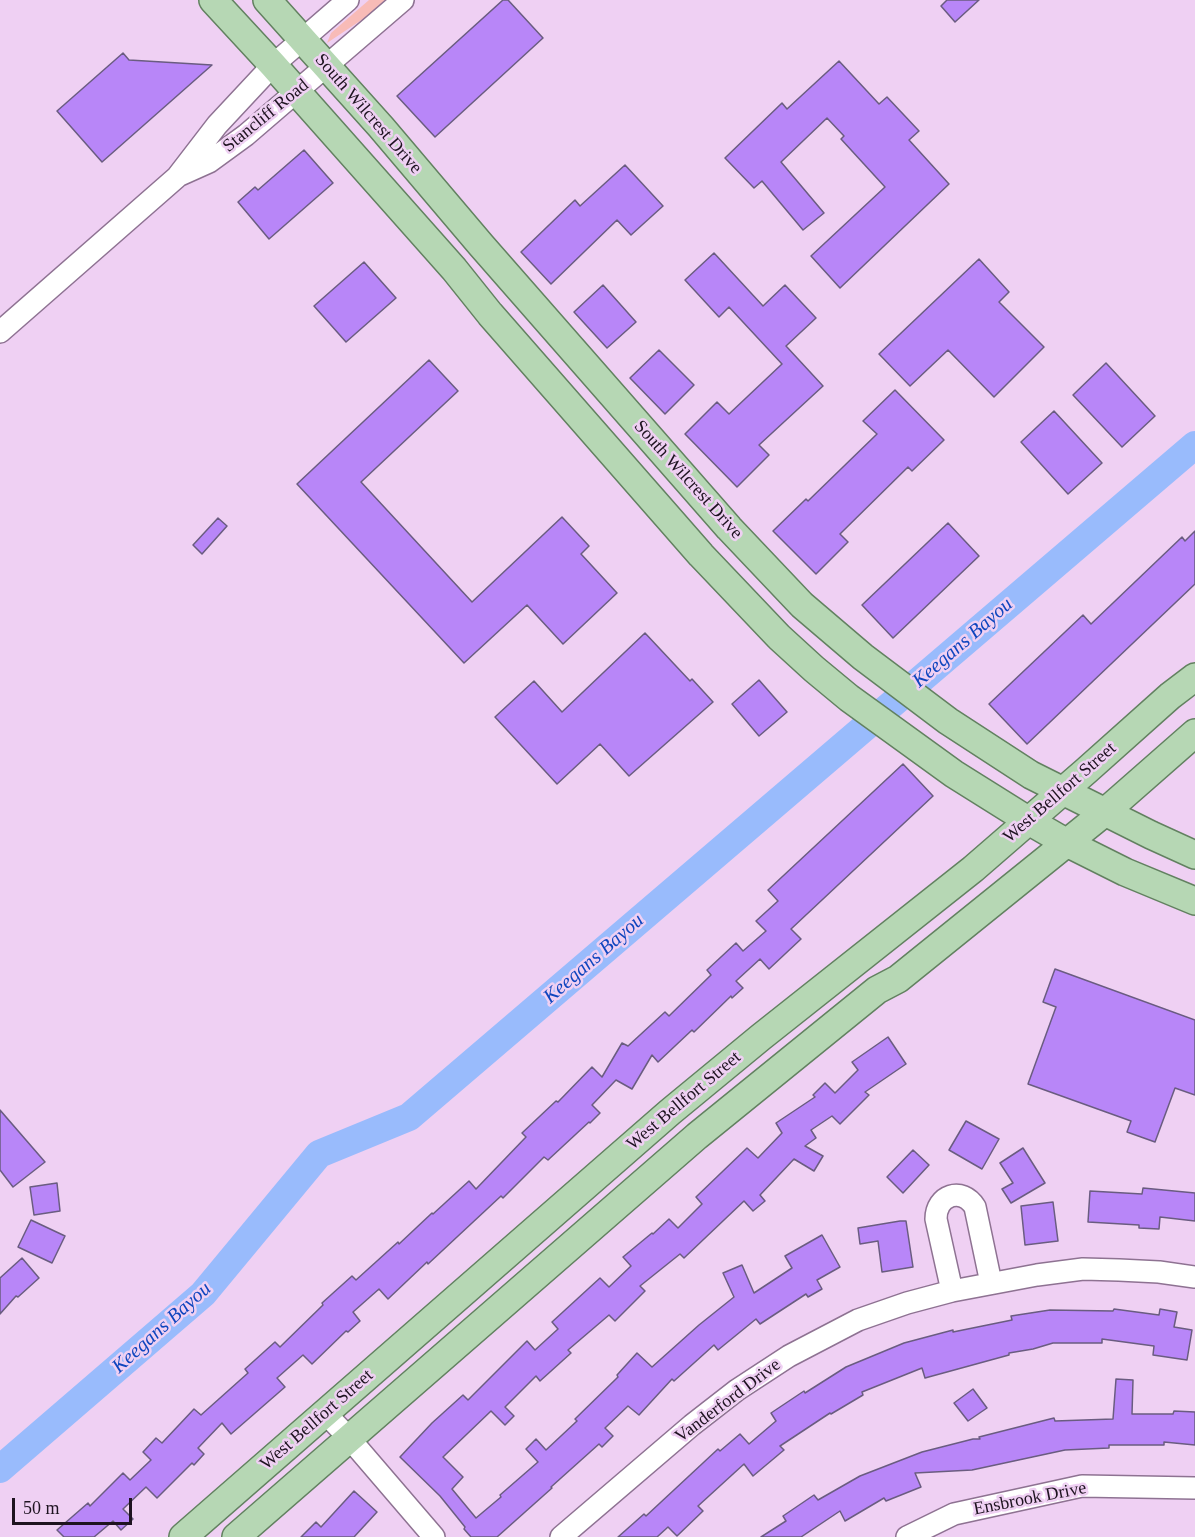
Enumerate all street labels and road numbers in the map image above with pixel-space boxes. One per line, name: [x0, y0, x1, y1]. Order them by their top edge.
street label: South Wilcrest Drive: [310, 49, 426, 179]
street label: Stancliff Road: [219, 75, 313, 157]
street label: South Wilcrest Drive: [629, 416, 747, 544]
street label: West Bellfort Street: [999, 738, 1121, 848]
street label: West Bellfort Street: [622, 1047, 746, 1155]
street label: Vanderford Drive: [671, 1354, 785, 1448]
street label: West Bellfort Street: [256, 1365, 378, 1475]
street label: Ensbrook Drive: [972, 1477, 1088, 1521]

